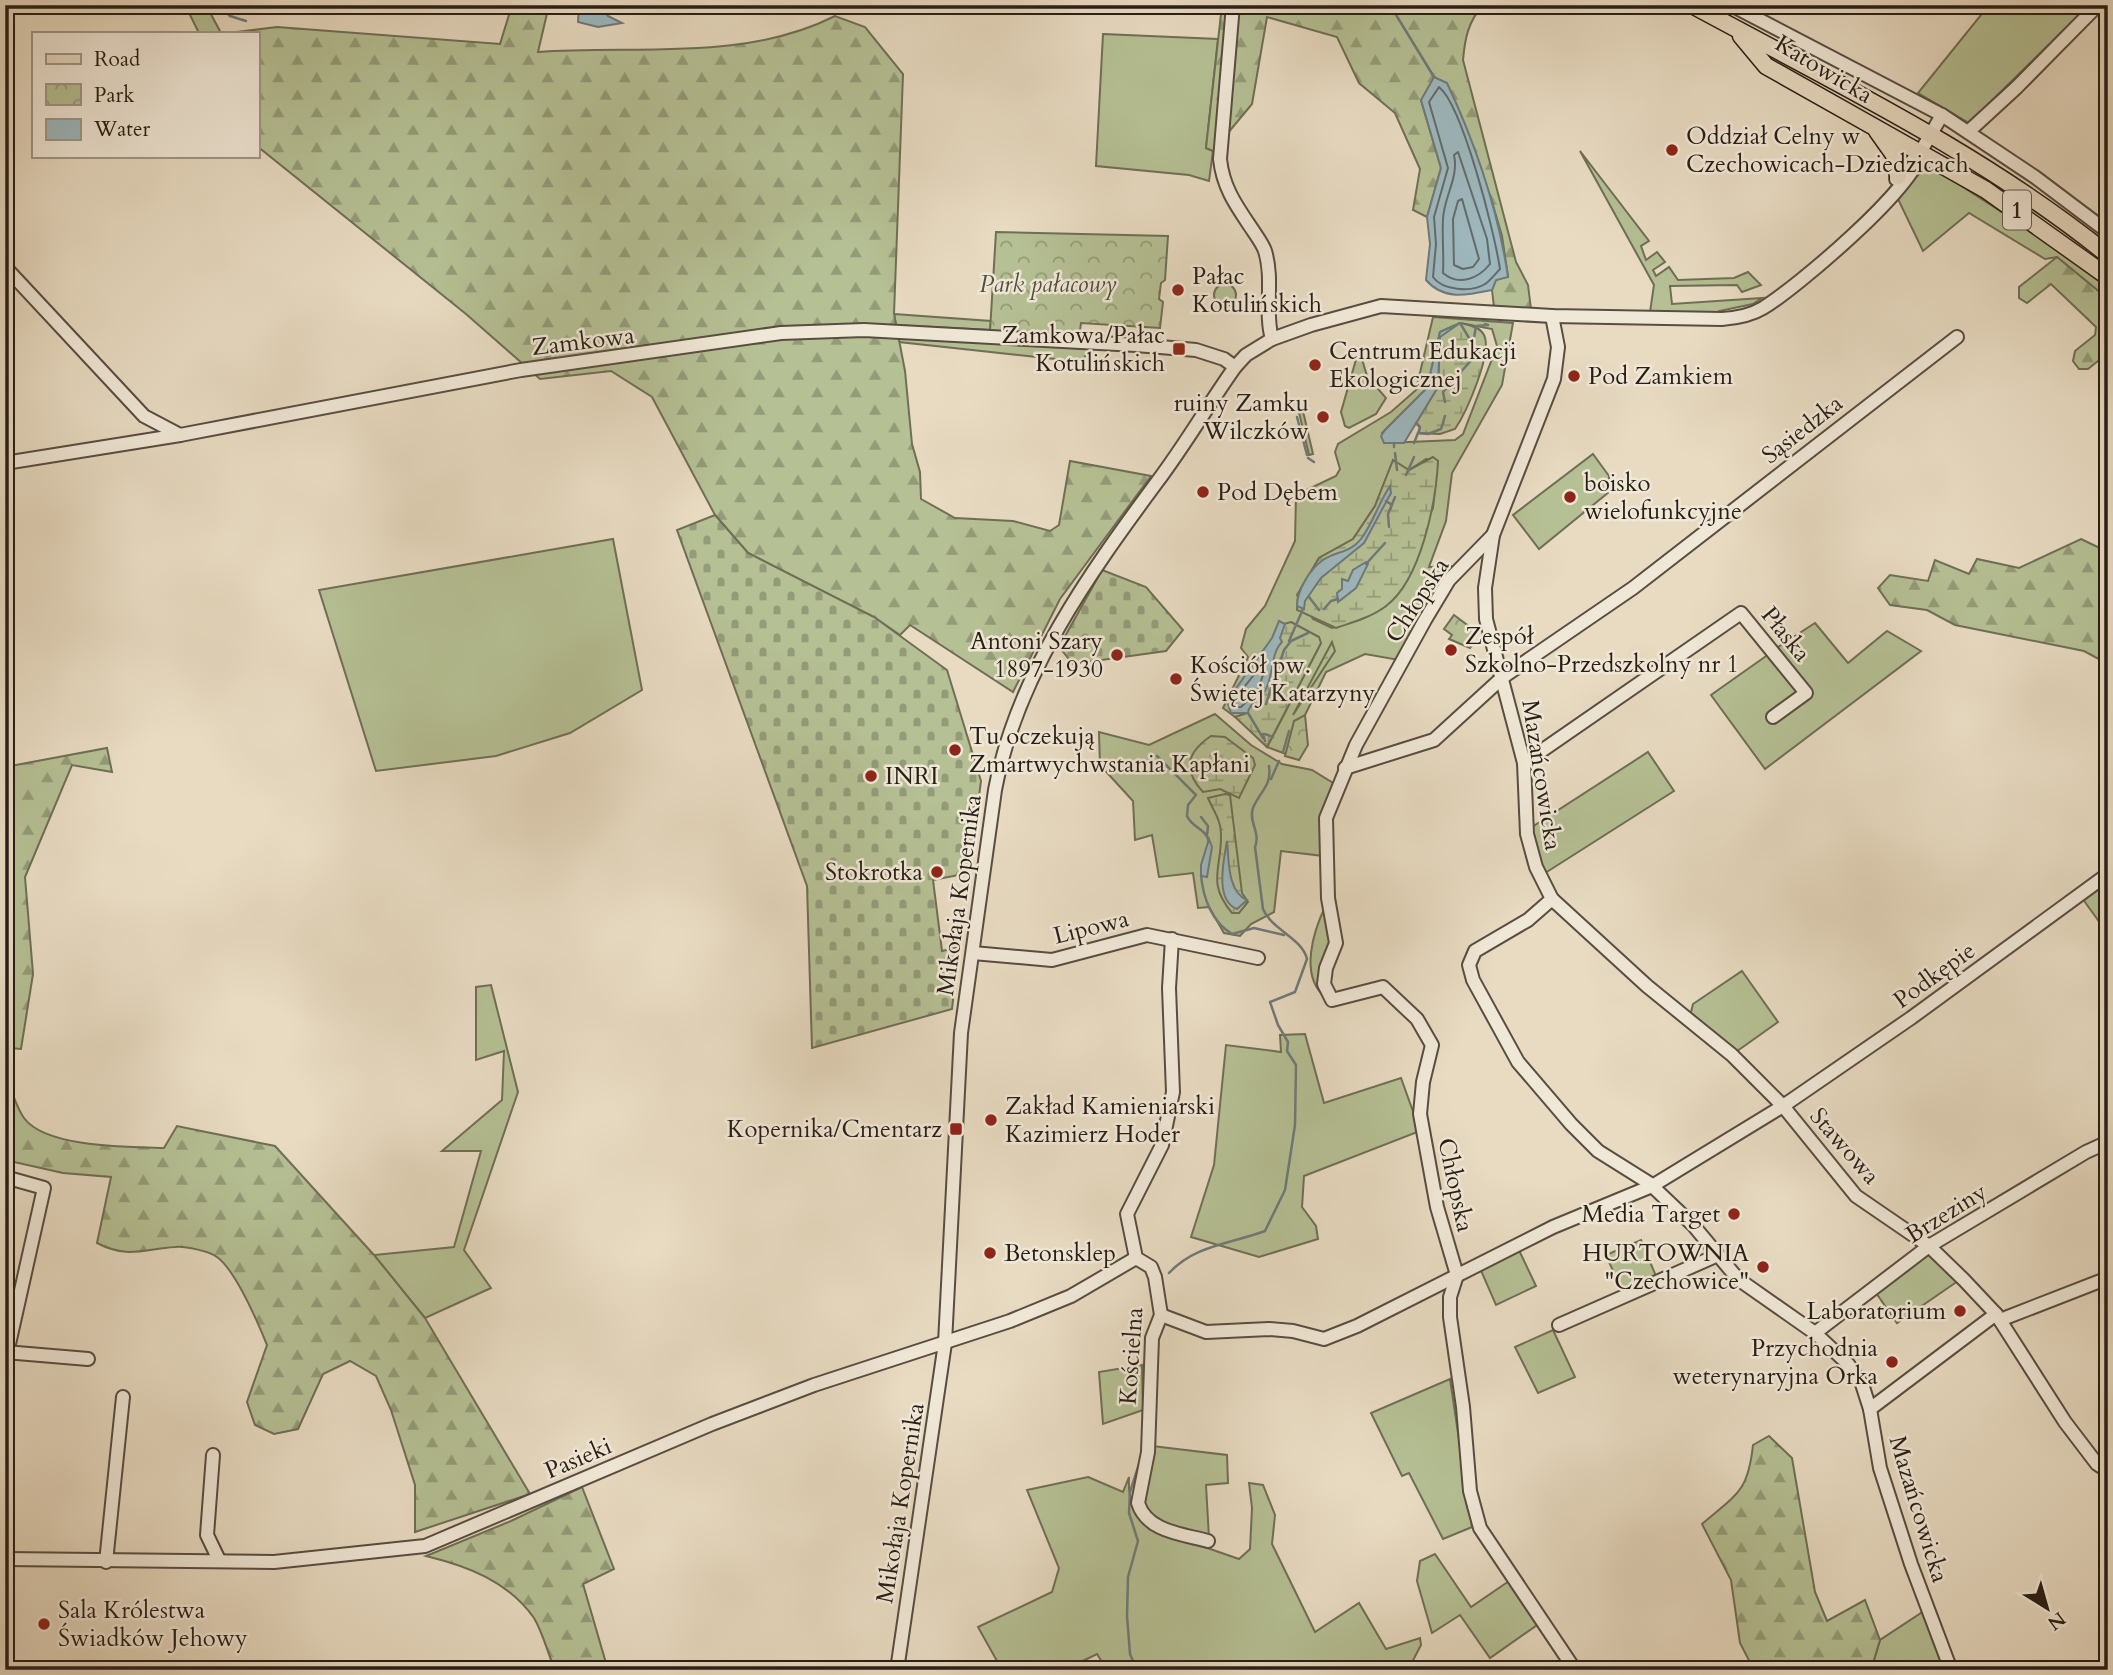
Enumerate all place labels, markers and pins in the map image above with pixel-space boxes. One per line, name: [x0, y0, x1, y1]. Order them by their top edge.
place label: Oddział Celny w Czechowicach-Dziedzicach: [1686, 120, 1969, 181]
marker: Oddział Celny w Czechowicach-Dziedzicach: [1664, 142, 1680, 158]
place label: Pałac Kotulińskich: [1192, 260, 1322, 321]
marker: Pałac Kotulińskich: [1170, 282, 1186, 298]
place label: Zamkowa/Pałac Kotulińskich: [1001, 319, 1165, 380]
place label: Centrum Edukacji Ekologicznej: [1329, 335, 1517, 396]
marker: Zamkowa/Pałac Kotulińskich: [1171, 341, 1187, 357]
marker: Centrum Edukacji Ekologicznej: [1307, 357, 1323, 373]
place label: Pod Zamkiem: [1588, 360, 1734, 393]
marker: Pod Zamkiem: [1566, 368, 1582, 384]
place label: ruiny Zamku Wilczków: [1174, 387, 1309, 448]
marker: ruiny Zamku Wilczków: [1315, 409, 1331, 425]
place label: boisko wielofunkcyjne: [1584, 467, 1742, 528]
place label: Pod Dębem: [1217, 476, 1339, 509]
marker: Pod Dębem: [1195, 484, 1211, 500]
marker: boisko wielofunkcyjne: [1562, 489, 1578, 505]
place label: Zespół Szkolno-Przedszkolny nr 1: [1465, 620, 1739, 681]
place label: Antoni Szary 1897-1930: [970, 625, 1103, 686]
marker: Zespół Szkolno-Przedszkolny nr 1: [1443, 642, 1459, 658]
marker: Antoni Szary 1897-1930: [1109, 647, 1125, 663]
place label: Kościół pw. Świętej Katarzyny: [1190, 649, 1376, 710]
marker: Kościół pw. Świętej Katarzyny: [1168, 671, 1184, 687]
place label: Tu oczekują Zmartwychwstania Kapłani: [969, 720, 1250, 781]
marker: Tu oczekują Zmartwychwstania Kapłani: [947, 742, 963, 758]
place label: INRI: [885, 760, 938, 793]
marker: INRI: [863, 768, 879, 784]
place label: Stokrotka: [825, 856, 924, 889]
marker: Stokrotka: [929, 864, 945, 880]
place label: Zakład Kamieniarski Kazimierz Hoder: [1005, 1090, 1215, 1151]
marker: Zakład Kamieniarski Kazimierz Hoder: [983, 1112, 999, 1128]
place label: Kopernika/Cmentarz: [727, 1113, 942, 1146]
marker: Kopernika/Cmentarz: [948, 1121, 964, 1137]
place label: Media Target: [1581, 1198, 1720, 1231]
marker: Media Target: [1726, 1206, 1742, 1222]
place label: Betonsklep: [1004, 1237, 1116, 1270]
place label: HURTOWNIA "Czechowice": [1582, 1237, 1750, 1298]
marker: Betonsklep: [982, 1245, 998, 1261]
marker: HURTOWNIA "Czechowice": [1755, 1259, 1771, 1275]
place label: Laboratorium: [1807, 1295, 1947, 1328]
marker: Laboratorium: [1952, 1303, 1968, 1319]
place label: Przychodnia weterynaryjna Orka: [1673, 1332, 1879, 1393]
marker: Przychodnia weterynaryjna Orka: [1884, 1354, 1900, 1370]
place label: Sala Królestwa Świadków Jehowy: [58, 1594, 248, 1655]
marker: Sala Królestwa Świadków Jehowy: [36, 1616, 52, 1632]

